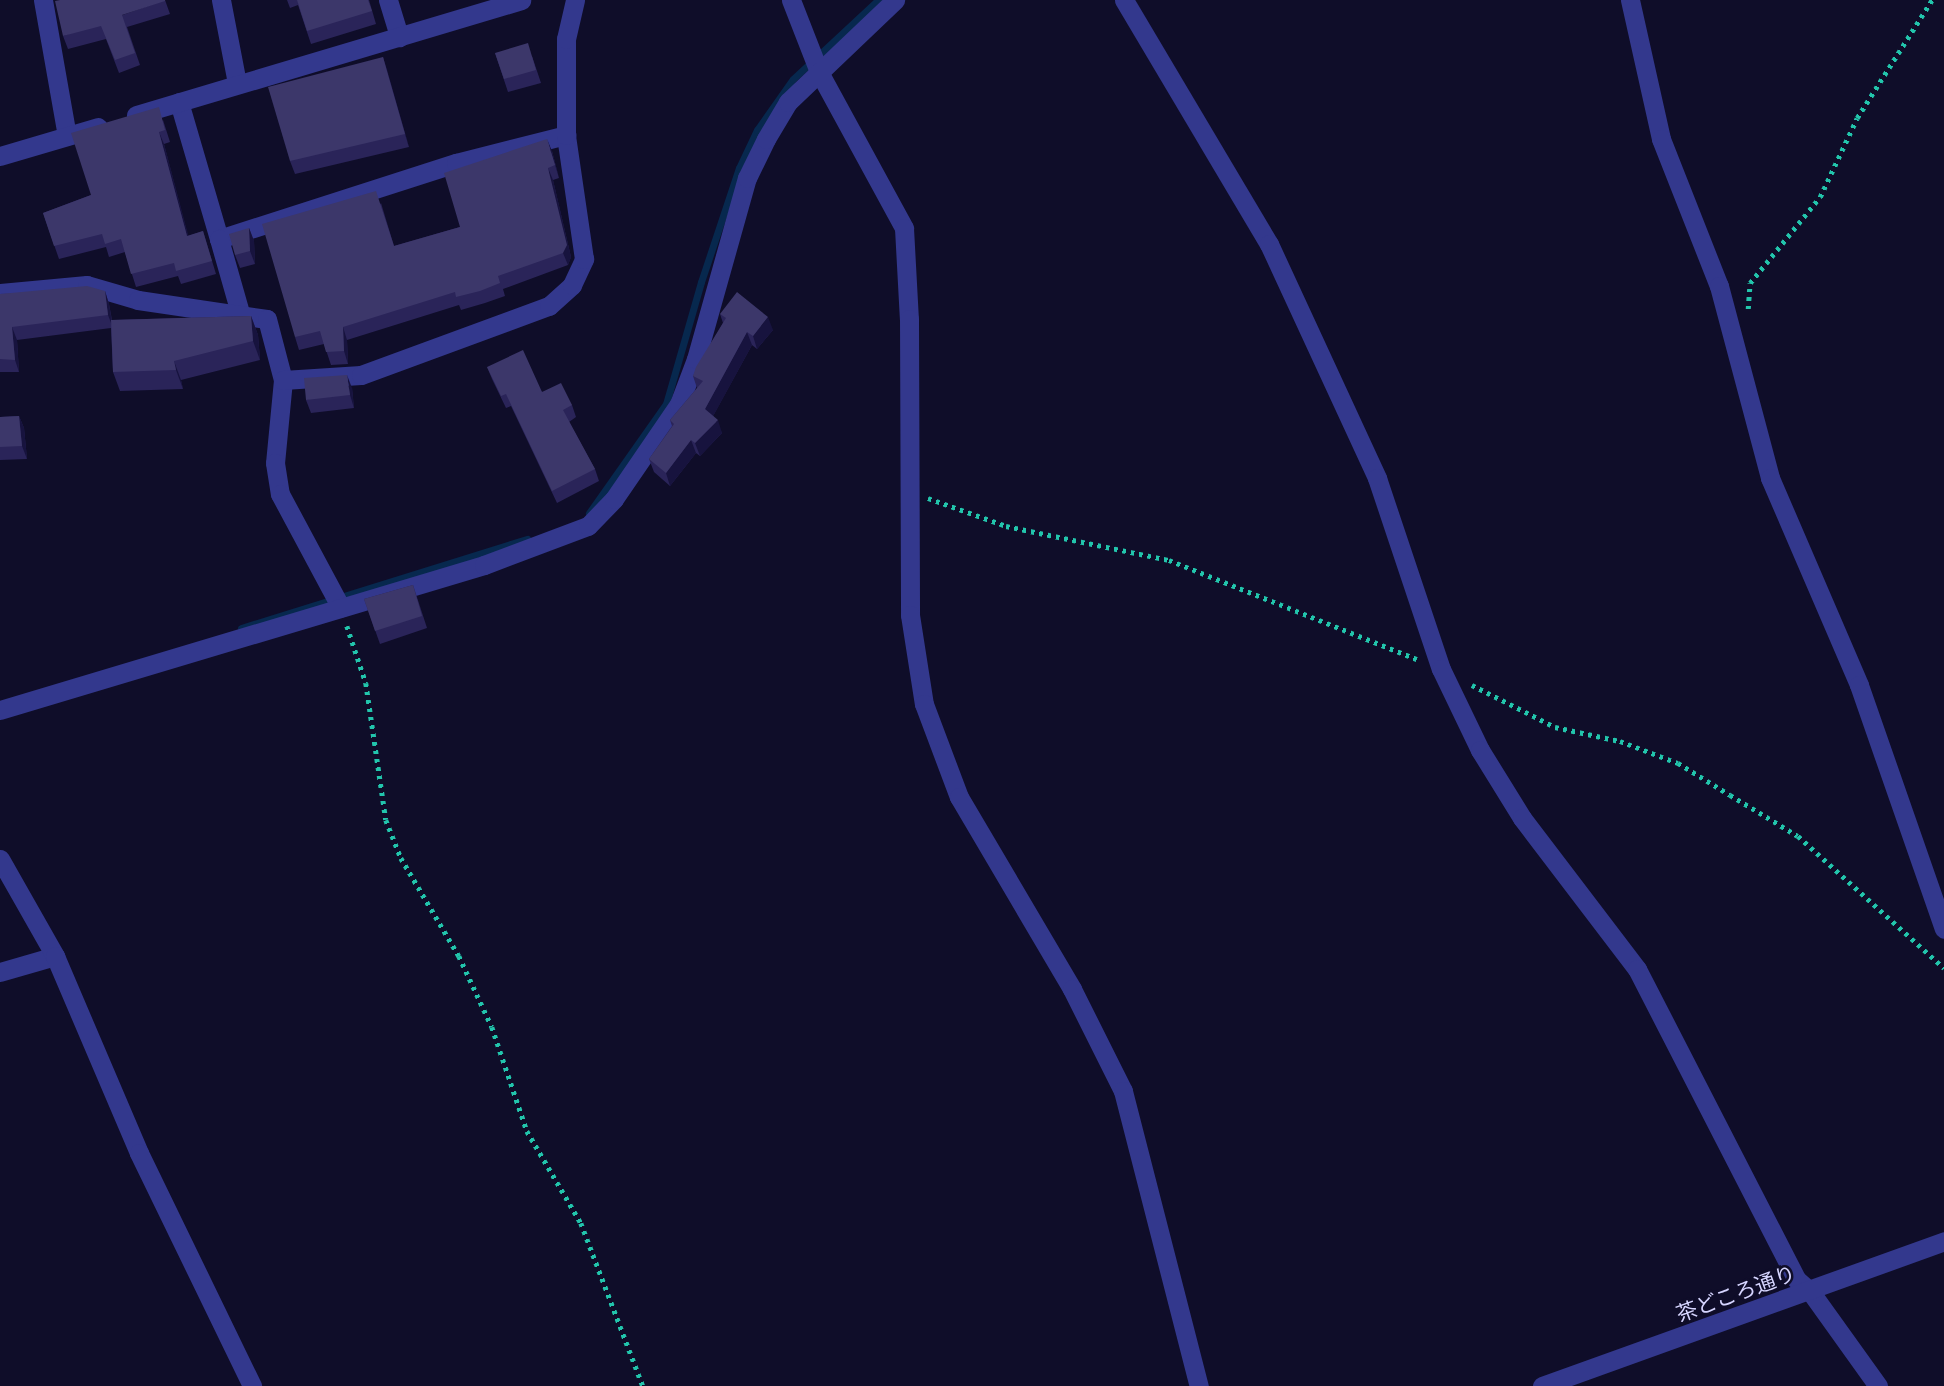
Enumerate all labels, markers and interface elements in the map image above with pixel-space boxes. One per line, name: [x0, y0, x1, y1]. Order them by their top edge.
street label: 茶どころ通り: [1672, 1261, 1800, 1327]

